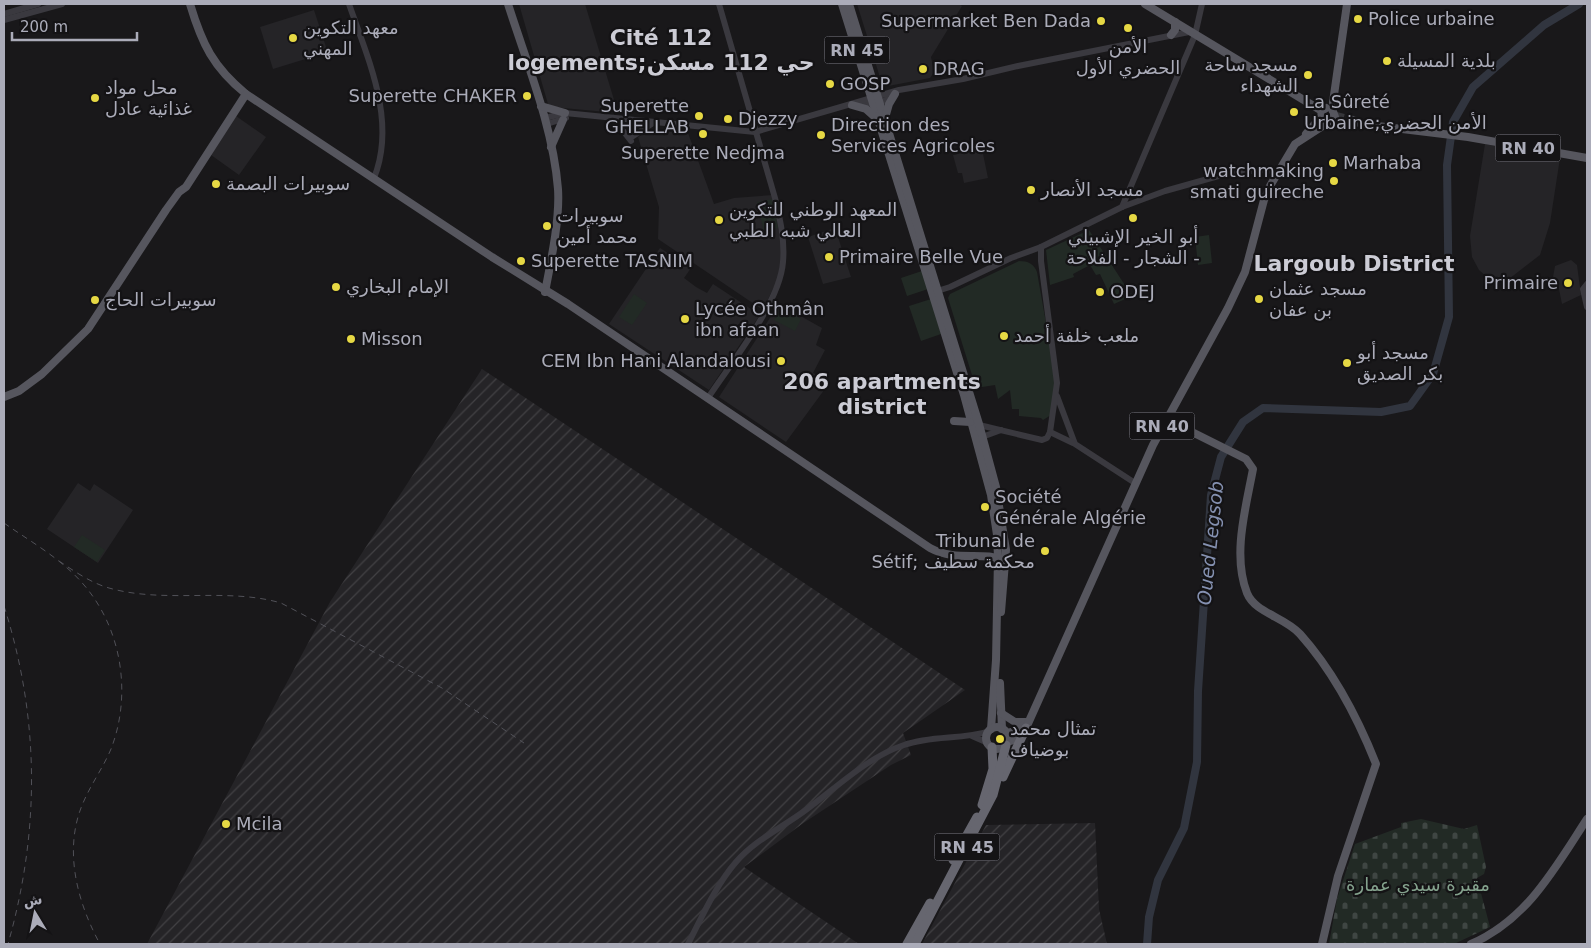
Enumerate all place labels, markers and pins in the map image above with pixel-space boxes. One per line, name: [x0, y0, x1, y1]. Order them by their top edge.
place label: Police urbaine: [1368, 8, 1495, 29]
place label: Supermarket Ben Dada: [881, 10, 1091, 31]
marker: Police urbaine: [1352, 13, 1364, 25]
marker: Supermarket Ben Dada: [1095, 15, 1107, 27]
place label: معهد التكوين المهني: [303, 17, 399, 60]
marker: الأمن الحضري الأول: [1122, 22, 1134, 34]
marker: معهد التكوين المهني: [287, 32, 299, 44]
place label: الأمن الحضري الأول: [1076, 36, 1180, 79]
place label: بلدية المسيلة: [1397, 50, 1496, 71]
place label: مسجد ساحة الشهداء: [1204, 54, 1298, 97]
marker: بلدية المسيلة: [1381, 55, 1393, 67]
place label: DRAG: [933, 58, 985, 79]
marker: DRAG: [917, 63, 929, 75]
marker: مسجد ساحة الشهداء: [1302, 69, 1314, 81]
place label: GOSP: [840, 73, 891, 94]
place label: محل مواد غذائية عادل: [105, 77, 192, 119]
marker: GOSP: [824, 78, 836, 90]
place label: Superette CHAKER: [349, 85, 517, 106]
marker: Superette CHAKER: [521, 90, 533, 102]
place label: La Sûreté Urbaine;الأمن الحضري: [1304, 91, 1487, 134]
marker: محل مواد غذائية عادل: [89, 92, 101, 104]
place label: Superette GHELLAB: [600, 95, 689, 137]
marker: La Sûreté Urbaine;الأمن الحضري: [1288, 106, 1300, 118]
place label: Djezzy: [738, 108, 798, 129]
marker: Superette GHELLAB: [693, 110, 705, 122]
marker: Djezzy: [722, 113, 734, 125]
place label: Direction des Services Agricoles: [831, 114, 995, 156]
marker: Superette Nedjma: [697, 128, 709, 140]
marker: Direction des Services Agricoles: [815, 129, 827, 141]
place label: Superette Nedjma: [621, 142, 785, 163]
place label: Marhaba: [1343, 152, 1422, 173]
marker: Marhaba: [1327, 157, 1339, 169]
place label: watchmaking smati guireche: [1190, 160, 1324, 202]
place label: سوبيرات البصمة: [226, 173, 350, 195]
marker: watchmaking smati guireche: [1328, 175, 1340, 187]
marker: سوبيرات البصمة: [210, 178, 222, 190]
place label: مسجد الأنصار: [1040, 179, 1144, 200]
marker: مسجد الأنصار: [1025, 184, 1037, 196]
place label: المعهد الوطني للتكوين العالي شبه الطبي: [729, 199, 897, 242]
place label: سوبيرات محمد أمين: [557, 205, 638, 248]
marker: أبو الخير الإشبيلي الشجار - الفلاحة -: [1127, 212, 1139, 224]
marker: المعهد الوطني للتكوين العالي شبه الطبي: [713, 214, 725, 226]
marker: سوبيرات محمد أمين: [541, 220, 553, 232]
place label: أبو الخير الإشبيلي الشجار - الفلاحة -: [1066, 225, 1200, 268]
place label: Primaire Belle Vue: [839, 246, 1003, 267]
place label: Superette TASNIM: [531, 250, 693, 271]
marker: Primaire Belle Vue: [823, 251, 835, 263]
marker: Superette TASNIM: [515, 255, 527, 267]
place label: Primaire: [1483, 272, 1558, 293]
place label: الإمام البخاري: [346, 276, 449, 298]
marker: Primaire: [1562, 277, 1574, 289]
place label: مسجد عثمان بن عفان: [1269, 278, 1367, 321]
marker: الإمام البخاري: [330, 281, 342, 293]
place label: ODEJ: [1110, 281, 1155, 302]
marker: ODEJ: [1094, 286, 1106, 298]
place label: سوبيرات الحاج: [105, 289, 217, 311]
marker: مسجد عثمان بن عفان: [1253, 293, 1265, 305]
marker: سوبيرات الحاج: [89, 294, 101, 306]
place label: Lycée Othmân ibn afaan: [695, 298, 824, 340]
marker: Lycée Othmân ibn afaan: [679, 313, 691, 325]
place label: ملعب خلفة أحمد: [1014, 324, 1139, 346]
place label: Misson: [361, 328, 423, 349]
marker: ملعب خلفة أحمد: [998, 330, 1010, 342]
marker: Misson: [345, 333, 357, 345]
place label: مسجد أبو بكر الصديق: [1356, 341, 1443, 385]
place label: CEM Ibn Hani Alandalousi: [541, 350, 771, 371]
marker: CEM Ibn Hani Alandalousi: [775, 355, 787, 367]
marker: مسجد أبو بكر الصديق: [1341, 357, 1353, 369]
place label: Société Générale Algérie: [995, 486, 1146, 528]
marker: Société Générale Algérie: [979, 501, 991, 513]
place label: Tribunal de Sétif; محكمة سطيف: [871, 530, 1035, 572]
marker: Tribunal de Sétif; محكمة سطيف: [1039, 545, 1051, 557]
place label: تمثال محمد بوضياف: [1010, 718, 1096, 761]
marker: تمثال محمد بوضياف: [994, 733, 1006, 745]
place label: Mcila: [236, 813, 282, 834]
marker: Mcila: [220, 818, 232, 830]

